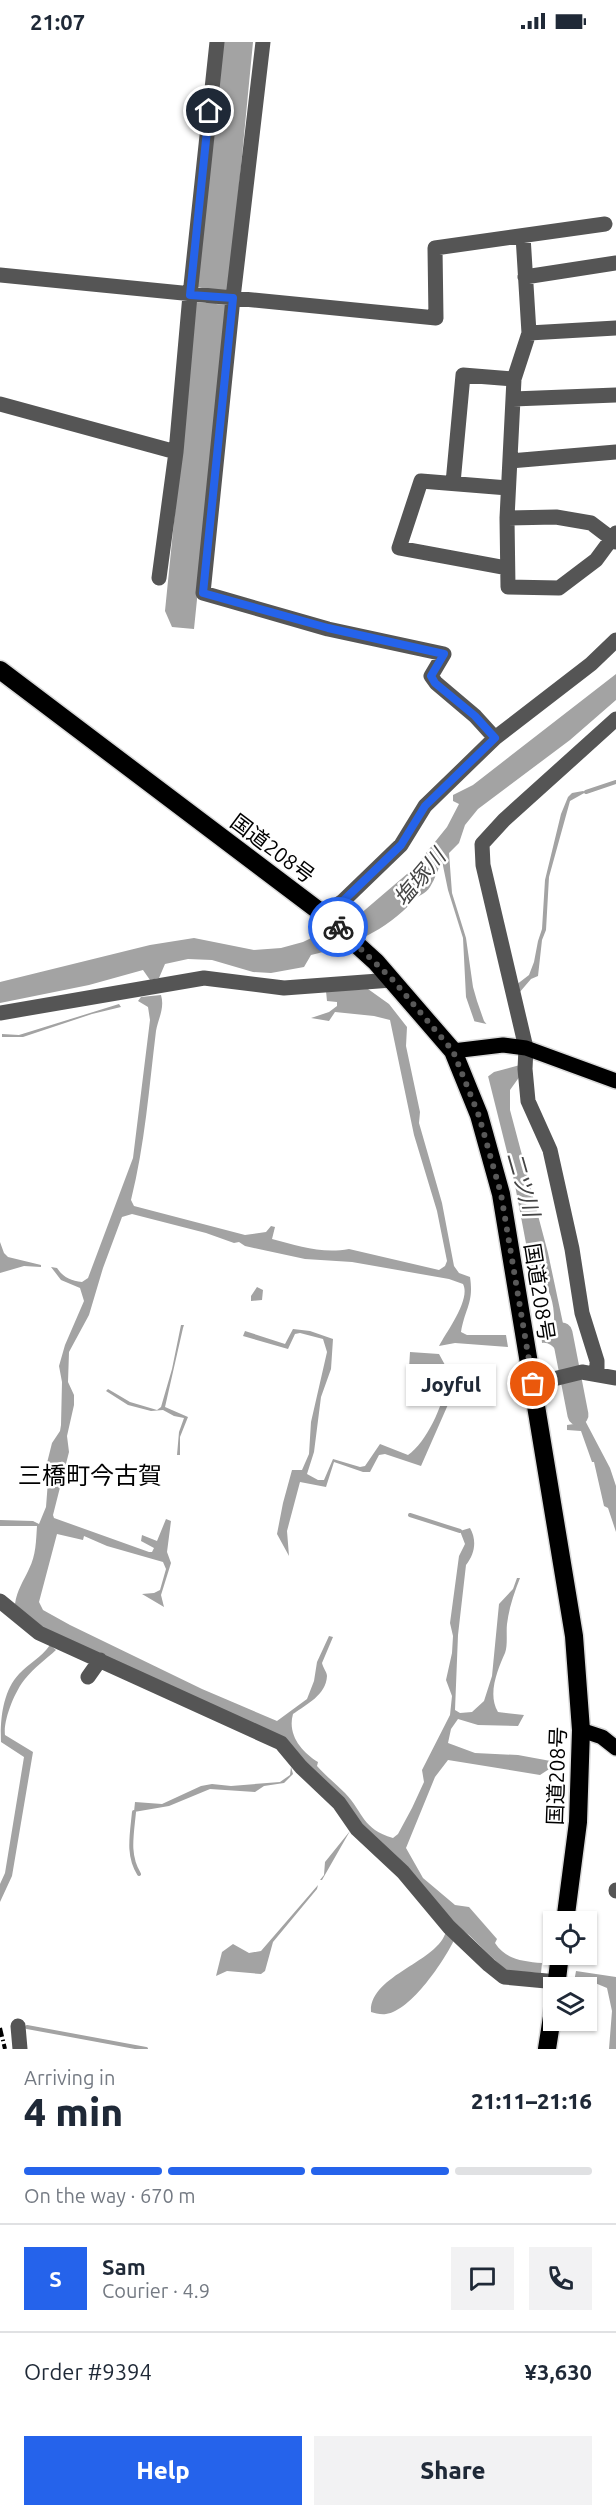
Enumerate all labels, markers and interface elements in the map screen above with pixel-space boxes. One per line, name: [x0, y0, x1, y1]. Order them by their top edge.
text: 21:07: [30, 9, 85, 34]
pin: [183, 85, 234, 136]
icon: home: [192, 94, 225, 127]
street label: 国道208号: [226, 809, 320, 887]
water label: 塩塚川: [388, 842, 451, 910]
courier: [308, 897, 368, 957]
icon: bike: [322, 911, 355, 944]
water label: 二ツ川: [503, 1149, 546, 1221]
street label: 国道208号: [520, 1241, 560, 1343]
pin: [507, 1358, 558, 1409]
callout: Joyful: [407, 1363, 497, 1405]
icon: bag: [516, 1367, 549, 1400]
text: Joyful: [421, 1373, 481, 1396]
district label: 三橋町今古賀: [18, 1462, 162, 1489]
street label: 国道208号: [542, 1726, 570, 1826]
map controls: [543, 1911, 597, 2031]
button: locate: [543, 1911, 597, 1965]
button: layers: [543, 1977, 597, 2031]
text: Arriving in: [24, 2066, 115, 2089]
text: 21:11–21:16: [471, 2088, 592, 2113]
text: 4 min: [24, 2090, 123, 2133]
text: On the way · 670 m: [24, 2184, 196, 2207]
button: chat: [451, 2247, 514, 2310]
button: phone: [529, 2247, 592, 2310]
text: Sam: [102, 2254, 146, 2279]
text: S: [49, 2266, 62, 2291]
text: Courier · 4.9: [102, 2279, 210, 2302]
text: Order #9394: [24, 2359, 152, 2384]
text: ¥3,630: [525, 2359, 592, 2384]
button: Help: [24, 2436, 302, 2505]
button: Share: [314, 2436, 592, 2505]

